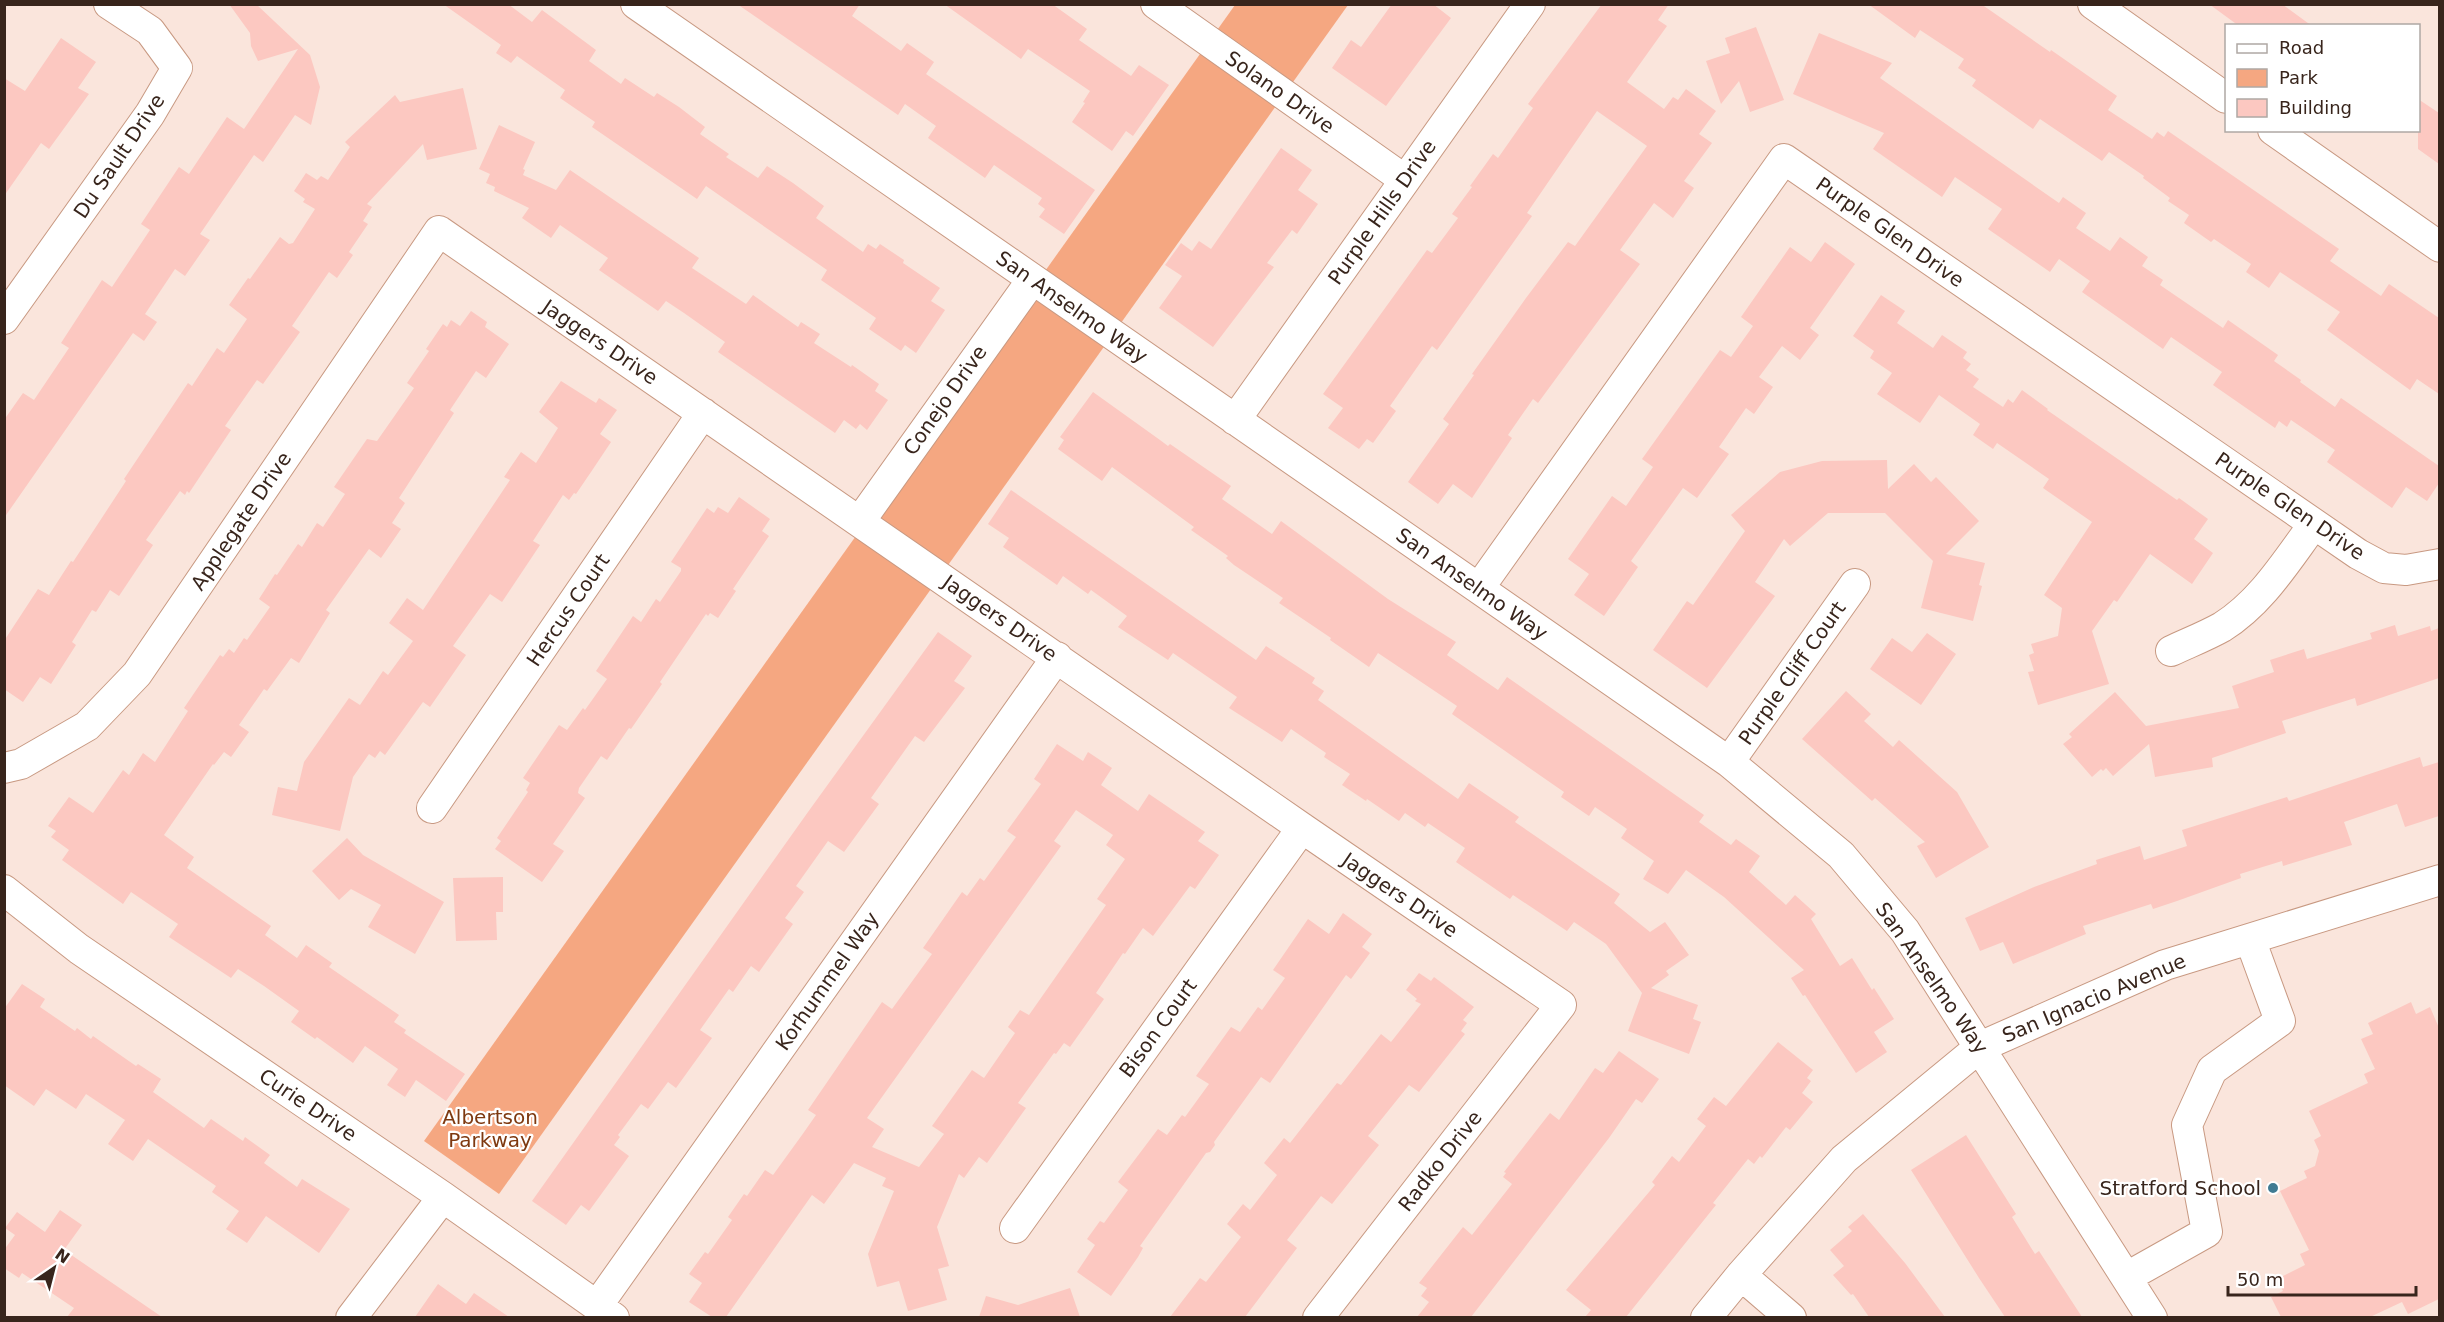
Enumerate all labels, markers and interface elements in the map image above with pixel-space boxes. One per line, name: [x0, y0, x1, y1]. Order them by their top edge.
legend: [2225, 24, 2420, 132]
text: Road: [2279, 37, 2324, 58]
street label: Solano Drive: [1221, 46, 1339, 138]
text: Park: [2279, 67, 2318, 88]
street label: Du Sault Drive: [68, 89, 170, 223]
text: Building: [2279, 97, 2352, 118]
street label: Purple Hills Drive: [1323, 135, 1441, 289]
street label: Purple Glen Drive: [1811, 172, 1969, 292]
street label: San Anselmo Way: [992, 246, 1152, 368]
street label: Jaggers Drive: [536, 293, 662, 389]
street label: Conejo Drive: [898, 340, 992, 460]
street label: Applegate Drive: [186, 447, 296, 595]
street label: Purple Glen Drive: [2211, 447, 2369, 565]
street label: San Anselmo Way: [1392, 523, 1552, 645]
street label: Hercus Court: [522, 549, 615, 671]
street label: Jaggers Drive: [937, 569, 1062, 666]
street label: Purple Cliff Court: [1734, 596, 1851, 749]
street label: Jaggers Drive: [1336, 846, 1462, 942]
street label: San Anselmo Way: [1871, 898, 1993, 1058]
street label: Korhummel Way: [770, 907, 884, 1055]
street label: San Ignacio Avenue: [1999, 948, 2189, 1048]
street label: Bison Court: [1114, 974, 1202, 1082]
street label: Curie Drive: [255, 1064, 361, 1146]
park label: Albertson Parkway: [442, 1105, 538, 1152]
street label: Radko Drive: [1393, 1106, 1487, 1216]
place label: Stratford School: [2100, 1176, 2261, 1200]
marker: Stratford School: [2266, 1181, 2280, 1195]
north arrow: [24, 1238, 84, 1298]
text: N: [51, 1245, 73, 1268]
scale bar: [2228, 1259, 2416, 1297]
text: 50 m: [2237, 1269, 2283, 1290]

